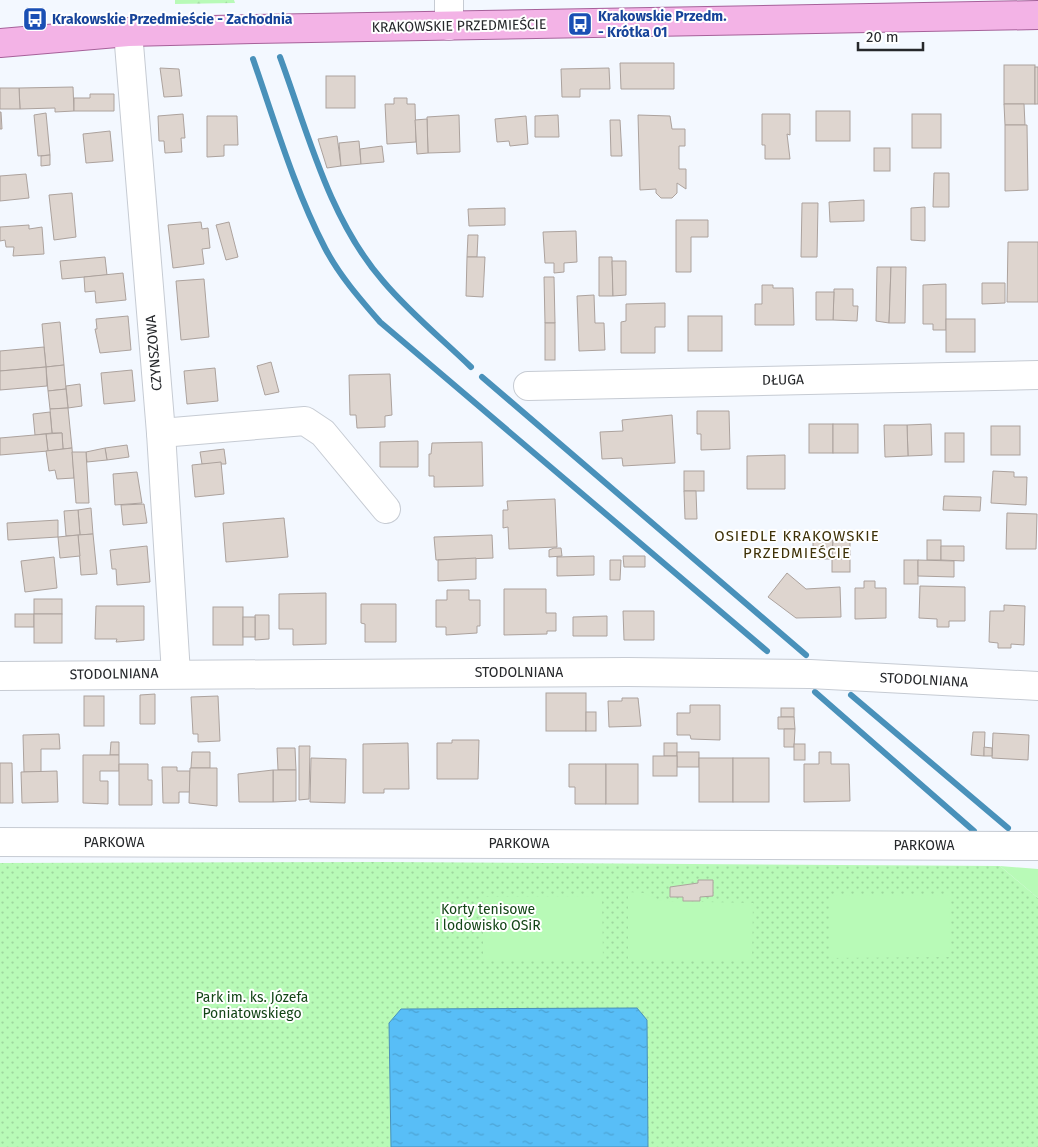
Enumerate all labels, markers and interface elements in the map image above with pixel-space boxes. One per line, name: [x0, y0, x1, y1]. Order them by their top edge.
bus stop icon: Krakowskie Przedmieście - Zachodnia: [22, 6, 48, 32]
place label: Krakowskie Przedm. - Krótka 01: [598, 8, 727, 41]
place label: Krakowskie Przedmieście - Zachodnia: [52, 11, 293, 28]
bus stop icon: Krakowskie Przedm. - Krótka 01: [567, 11, 593, 37]
street label: KRAKOWSKIE PRZEDMIEŚCIE: [371, 15, 547, 36]
scale bar: [858, 20, 923, 52]
text: 20 m: [866, 28, 899, 46]
street label: CZYNSZOWA: [142, 314, 166, 392]
street label: DŁUGA: [762, 371, 804, 389]
district label: OSIEDLE KRAKOWSKIE PRZEDMIEŚCIE: [714, 527, 880, 562]
street label: STODOLNIANA: [475, 664, 563, 681]
street label: STODOLNIANA: [69, 665, 159, 683]
street label: STODOLNIANA: [879, 669, 969, 691]
street label: PARKOWA: [83, 834, 145, 851]
street label: PARKOWA: [488, 835, 550, 852]
street label: PARKOWA: [893, 837, 955, 854]
park label: Korty tenisowe i lodowisko OSiR: [435, 901, 541, 934]
park label: Park im. ks. Józefa Poniatowskiego: [196, 989, 308, 1022]

